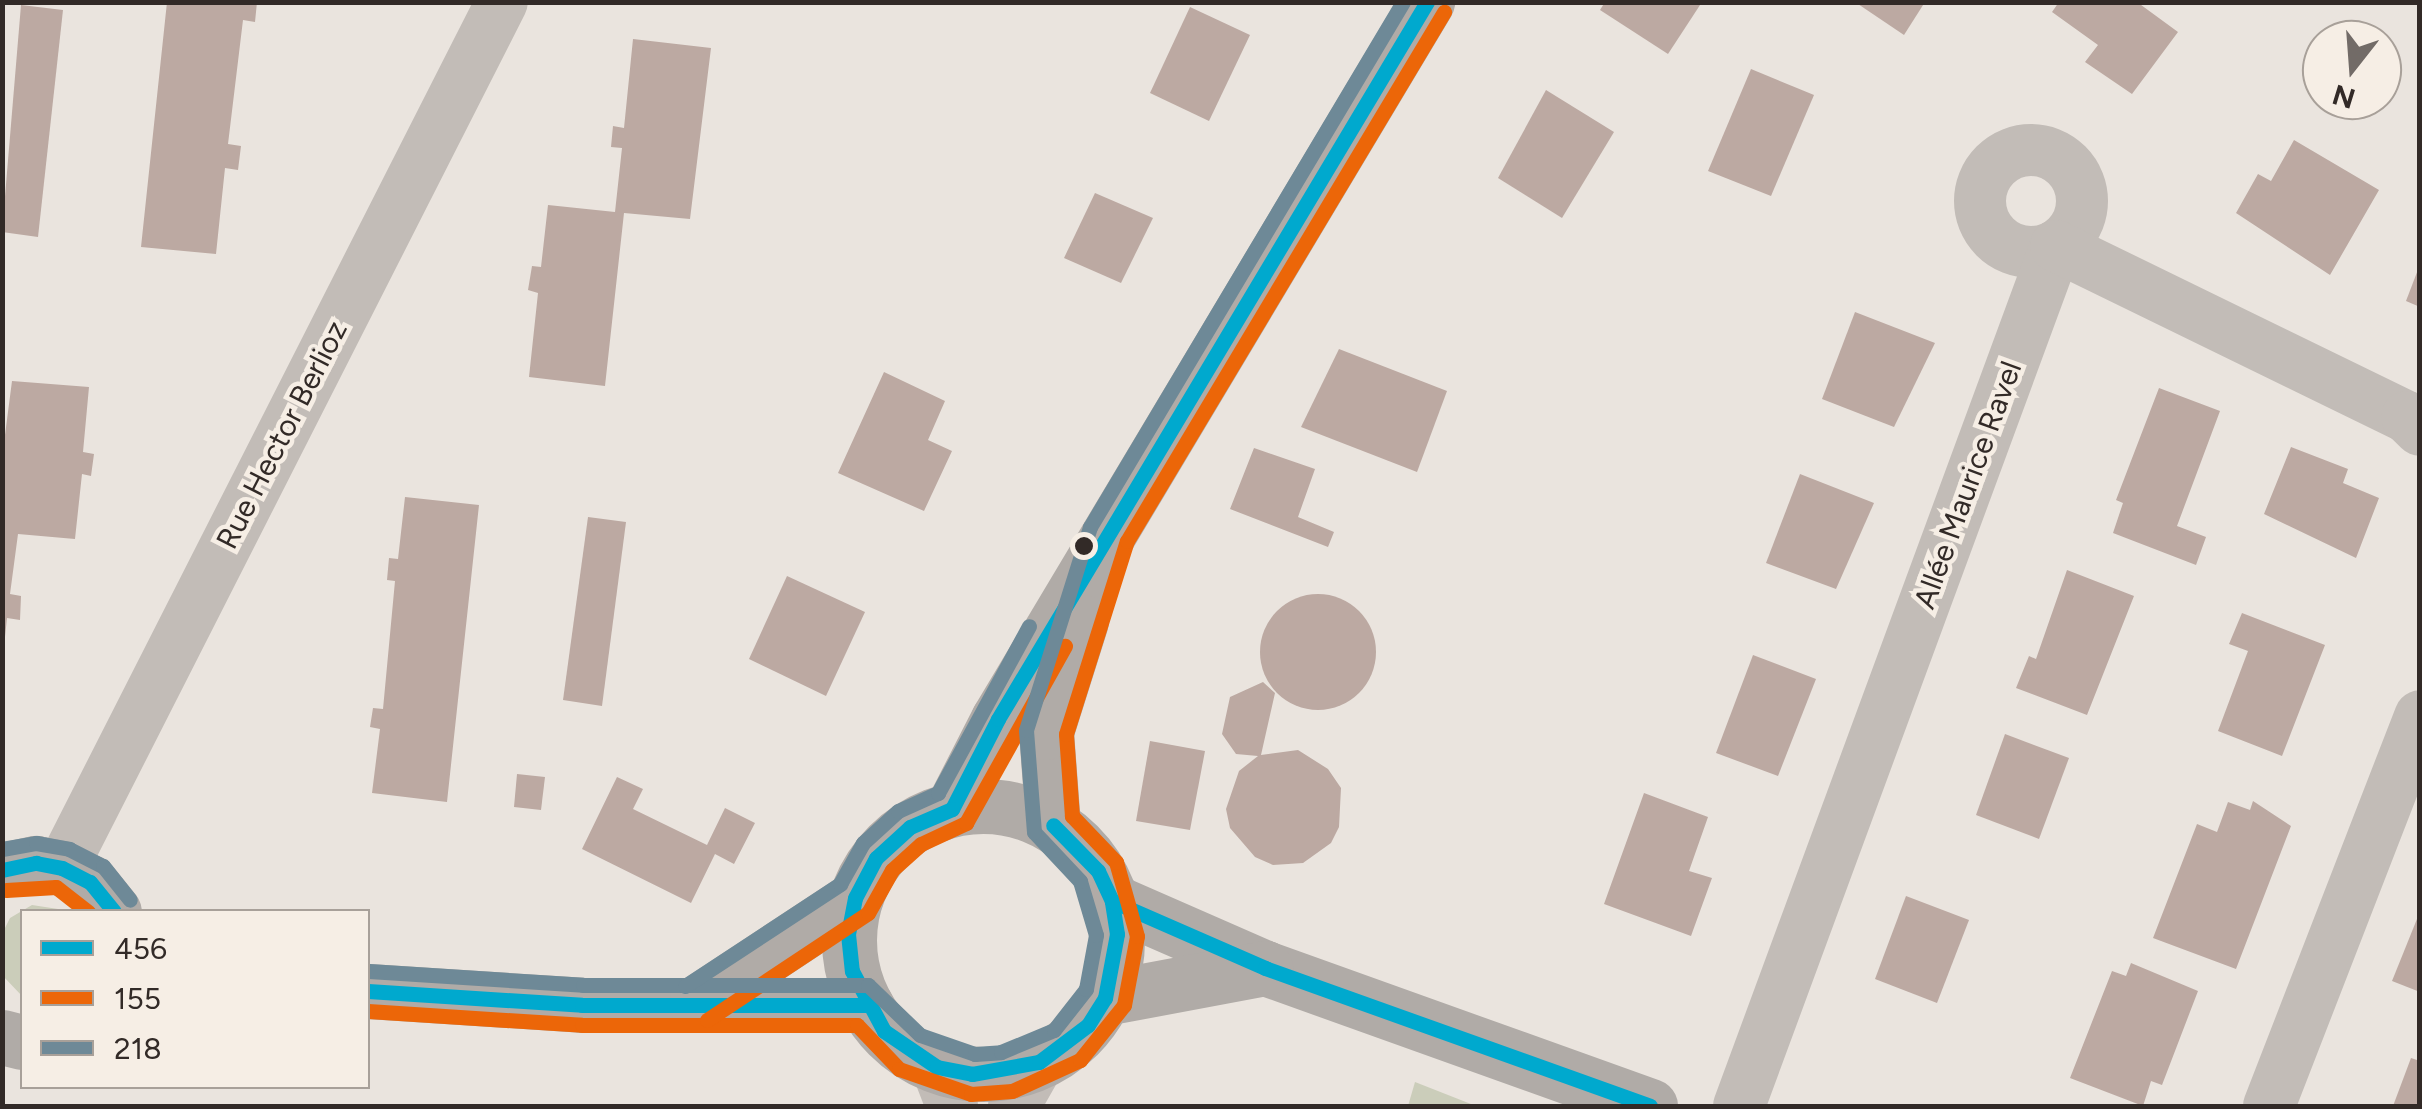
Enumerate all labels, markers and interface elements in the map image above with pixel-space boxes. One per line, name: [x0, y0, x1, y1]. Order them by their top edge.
north arrow: [2302, 20, 2402, 120]
text: N: [2328, 77, 2359, 116]
street label: Rue Hector Berlioz: [209, 315, 355, 555]
street label: Allée Maurice Ravel: [1907, 357, 2029, 613]
unlabelled marker: [1074, 536, 1094, 556]
legend: [20, 909, 370, 1089]
text: 456: [114, 930, 167, 967]
text: 155: [114, 980, 161, 1017]
text: 218: [114, 1030, 162, 1067]

